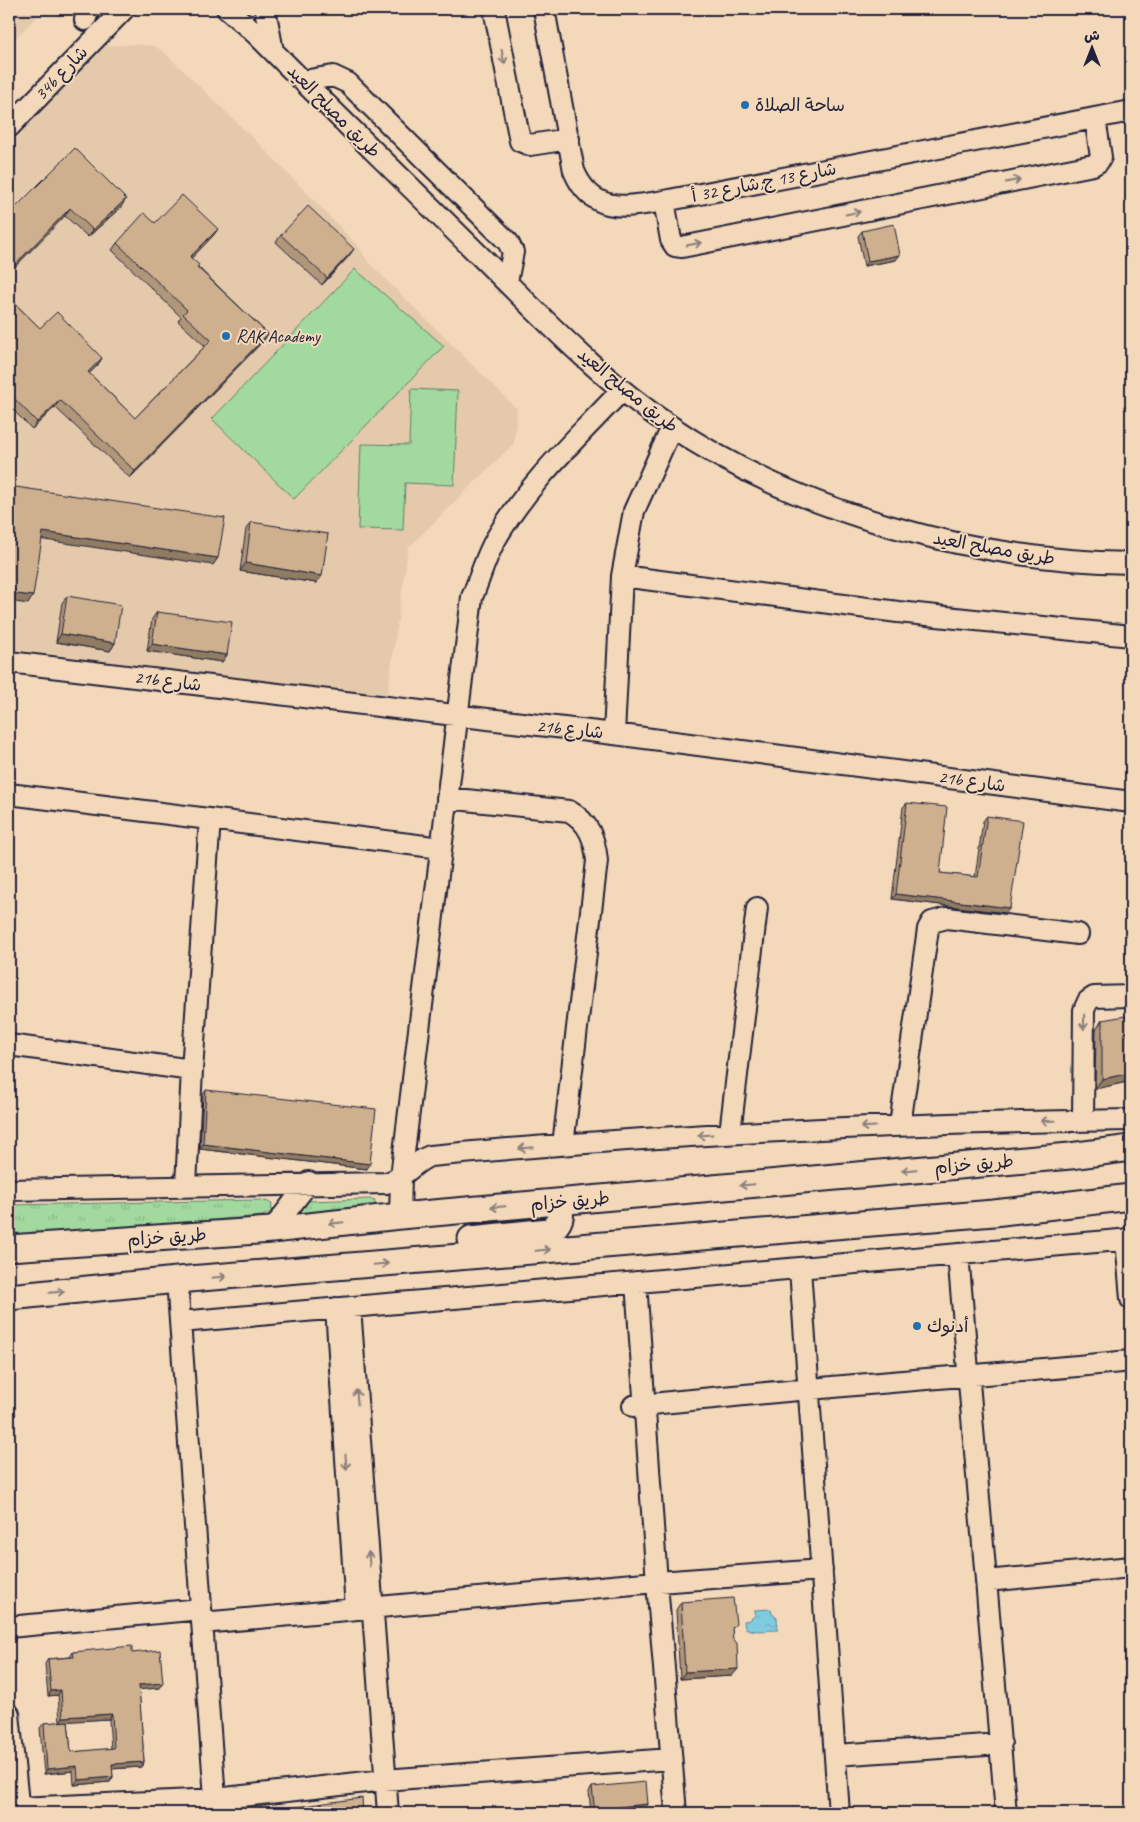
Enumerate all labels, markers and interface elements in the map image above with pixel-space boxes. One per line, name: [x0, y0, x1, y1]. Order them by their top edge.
north arrow: [1068, 22, 1118, 72]
text: ش: [1084, 27, 1100, 44]
street label: 34b شارع: [30, 41, 93, 106]
one-way arrow: [499, 48, 509, 64]
street label: طريق مصلح العيد: [282, 60, 385, 163]
place label: ساحة الصلاة: [755, 94, 845, 116]
marker: ساحة الصلاة: [739, 99, 751, 111]
street label: شارع 13 ج;شارع 32 أ: [690, 157, 838, 208]
one-way arrow: [1004, 176, 1020, 186]
one-way arrow: [845, 208, 861, 217]
one-way arrow: [685, 239, 701, 249]
place label: RAK Academy: [236, 325, 322, 347]
marker: RAK Academy: [220, 330, 232, 342]
street label: طريق مصلح العيد: [572, 343, 683, 438]
street label: طريق مصلح العيد: [931, 526, 1057, 571]
street label: 21b شارع: [133, 666, 203, 697]
street label: 21b شارع: [535, 715, 605, 744]
street label: 21b شارع: [937, 765, 1007, 798]
one-way arrow: [1079, 1014, 1089, 1030]
one-way arrow: [1040, 1117, 1056, 1126]
one-way arrow: [860, 1122, 876, 1131]
one-way arrow: [698, 1130, 714, 1139]
one-way arrow: [518, 1143, 534, 1153]
street label: طريق خزام: [933, 1150, 1015, 1181]
one-way arrow: [901, 1165, 917, 1175]
one-way arrow: [739, 1180, 755, 1190]
street label: طريق خزام: [529, 1187, 611, 1218]
one-way arrow: [490, 1202, 506, 1212]
one-way arrow: [328, 1218, 344, 1228]
street label: طريق خزام: [127, 1223, 208, 1254]
one-way arrow: [535, 1246, 551, 1255]
one-way arrow: [373, 1259, 389, 1268]
one-way arrow: [211, 1272, 227, 1282]
one-way arrow: [49, 1287, 65, 1297]
place label: أدنوك: [927, 1315, 969, 1337]
marker: أدنوك: [911, 1320, 923, 1332]
one-way arrow: [352, 1389, 361, 1405]
one-way arrow: [342, 1453, 351, 1469]
one-way arrow: [364, 1551, 374, 1567]

